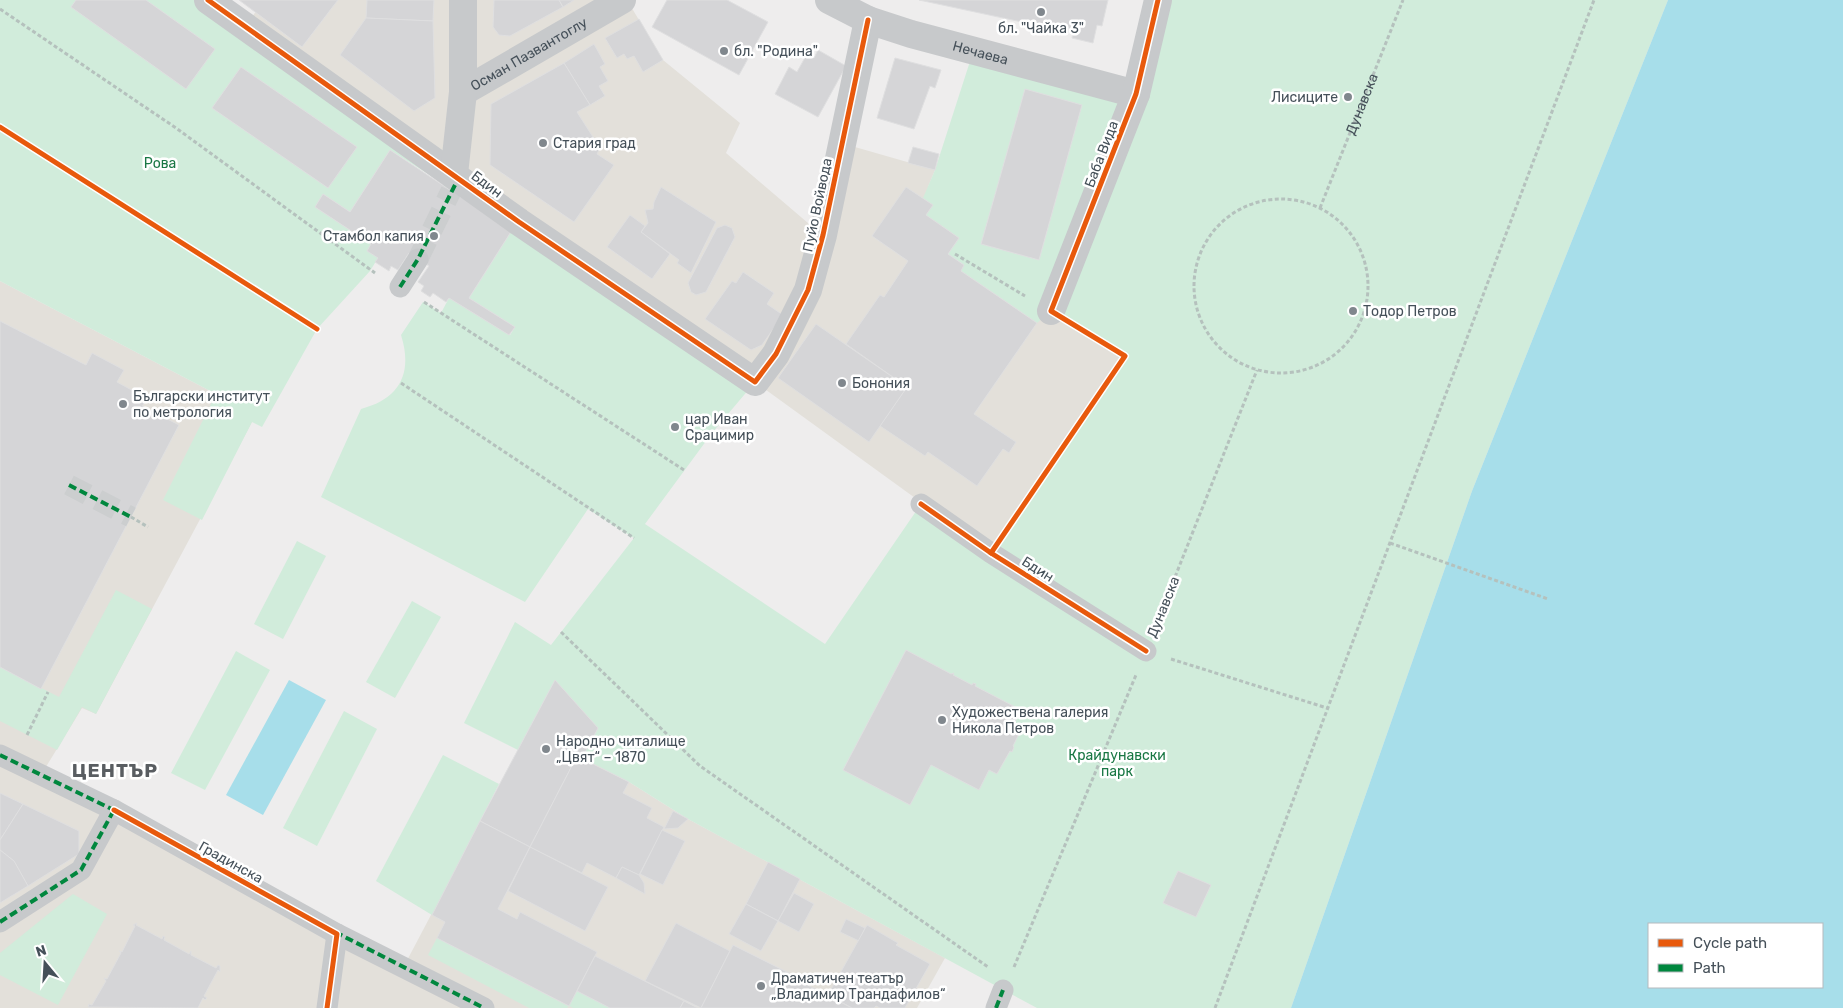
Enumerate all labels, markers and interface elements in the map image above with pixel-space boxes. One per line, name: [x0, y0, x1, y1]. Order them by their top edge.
marker: бл. "Чайка 3": [1035, 6, 1047, 18]
street label: Осман Пазвантоглу: [468, 14, 591, 95]
place label: бл. "Чайка 3": [998, 20, 1084, 37]
street label: Нечаева: [951, 38, 1010, 69]
place label: бл. "Родина": [734, 43, 818, 60]
marker: бл. "Родина": [718, 45, 730, 57]
street label: Дунавска: [1342, 71, 1382, 137]
place label: Лисиците: [1271, 89, 1338, 106]
marker: Лисиците: [1342, 91, 1354, 103]
street label: Баба Вида: [1081, 118, 1122, 190]
place label: Стария град: [553, 135, 636, 152]
marker: Стария град: [537, 137, 549, 149]
park label: Рова: [144, 155, 176, 172]
street label: Пуйо Войвода: [799, 157, 836, 254]
street label: Бдин: [468, 167, 506, 202]
place label: Стамбол капия: [323, 228, 424, 245]
marker: Стамбол капия: [428, 230, 440, 242]
place label: Тодор Петров: [1363, 303, 1457, 320]
marker: Тодор Петров: [1347, 305, 1359, 317]
place label: Бонония: [852, 375, 910, 392]
marker: Бонония: [836, 377, 848, 389]
place label: Български институт по метрология: [133, 388, 270, 421]
marker: Български институт по метрология: [117, 398, 129, 410]
place label: цар Иван Срацимир: [685, 411, 754, 444]
marker: цар Иван Срацимир: [669, 421, 681, 433]
street label: Бдин: [1019, 553, 1057, 586]
street label: Дунавска: [1143, 574, 1183, 640]
place label: Художествена галерия Никола Петров: [952, 704, 1108, 737]
marker: Художествена галерия Никола Петров: [936, 714, 948, 726]
place label: Народно читалище „Цвят“ – 1870: [556, 733, 686, 766]
marker: Народно читалище „Цвят“ – 1870: [540, 743, 552, 755]
park label: Крайдунавски парк: [1068, 747, 1166, 780]
district label: ЦЕНТЪР: [72, 759, 158, 782]
street label: Градинска: [196, 838, 266, 887]
legend: [1648, 923, 1823, 988]
text: Cycle path: [1693, 934, 1767, 952]
north arrow: [20, 938, 70, 988]
text: N: [34, 941, 49, 961]
text: Path: [1693, 959, 1726, 977]
place label: Драматичен театър „Владимир Трандафилов“: [771, 970, 946, 1003]
marker: Драматичен театър „Владимир Трандафилов“: [755, 980, 767, 992]

